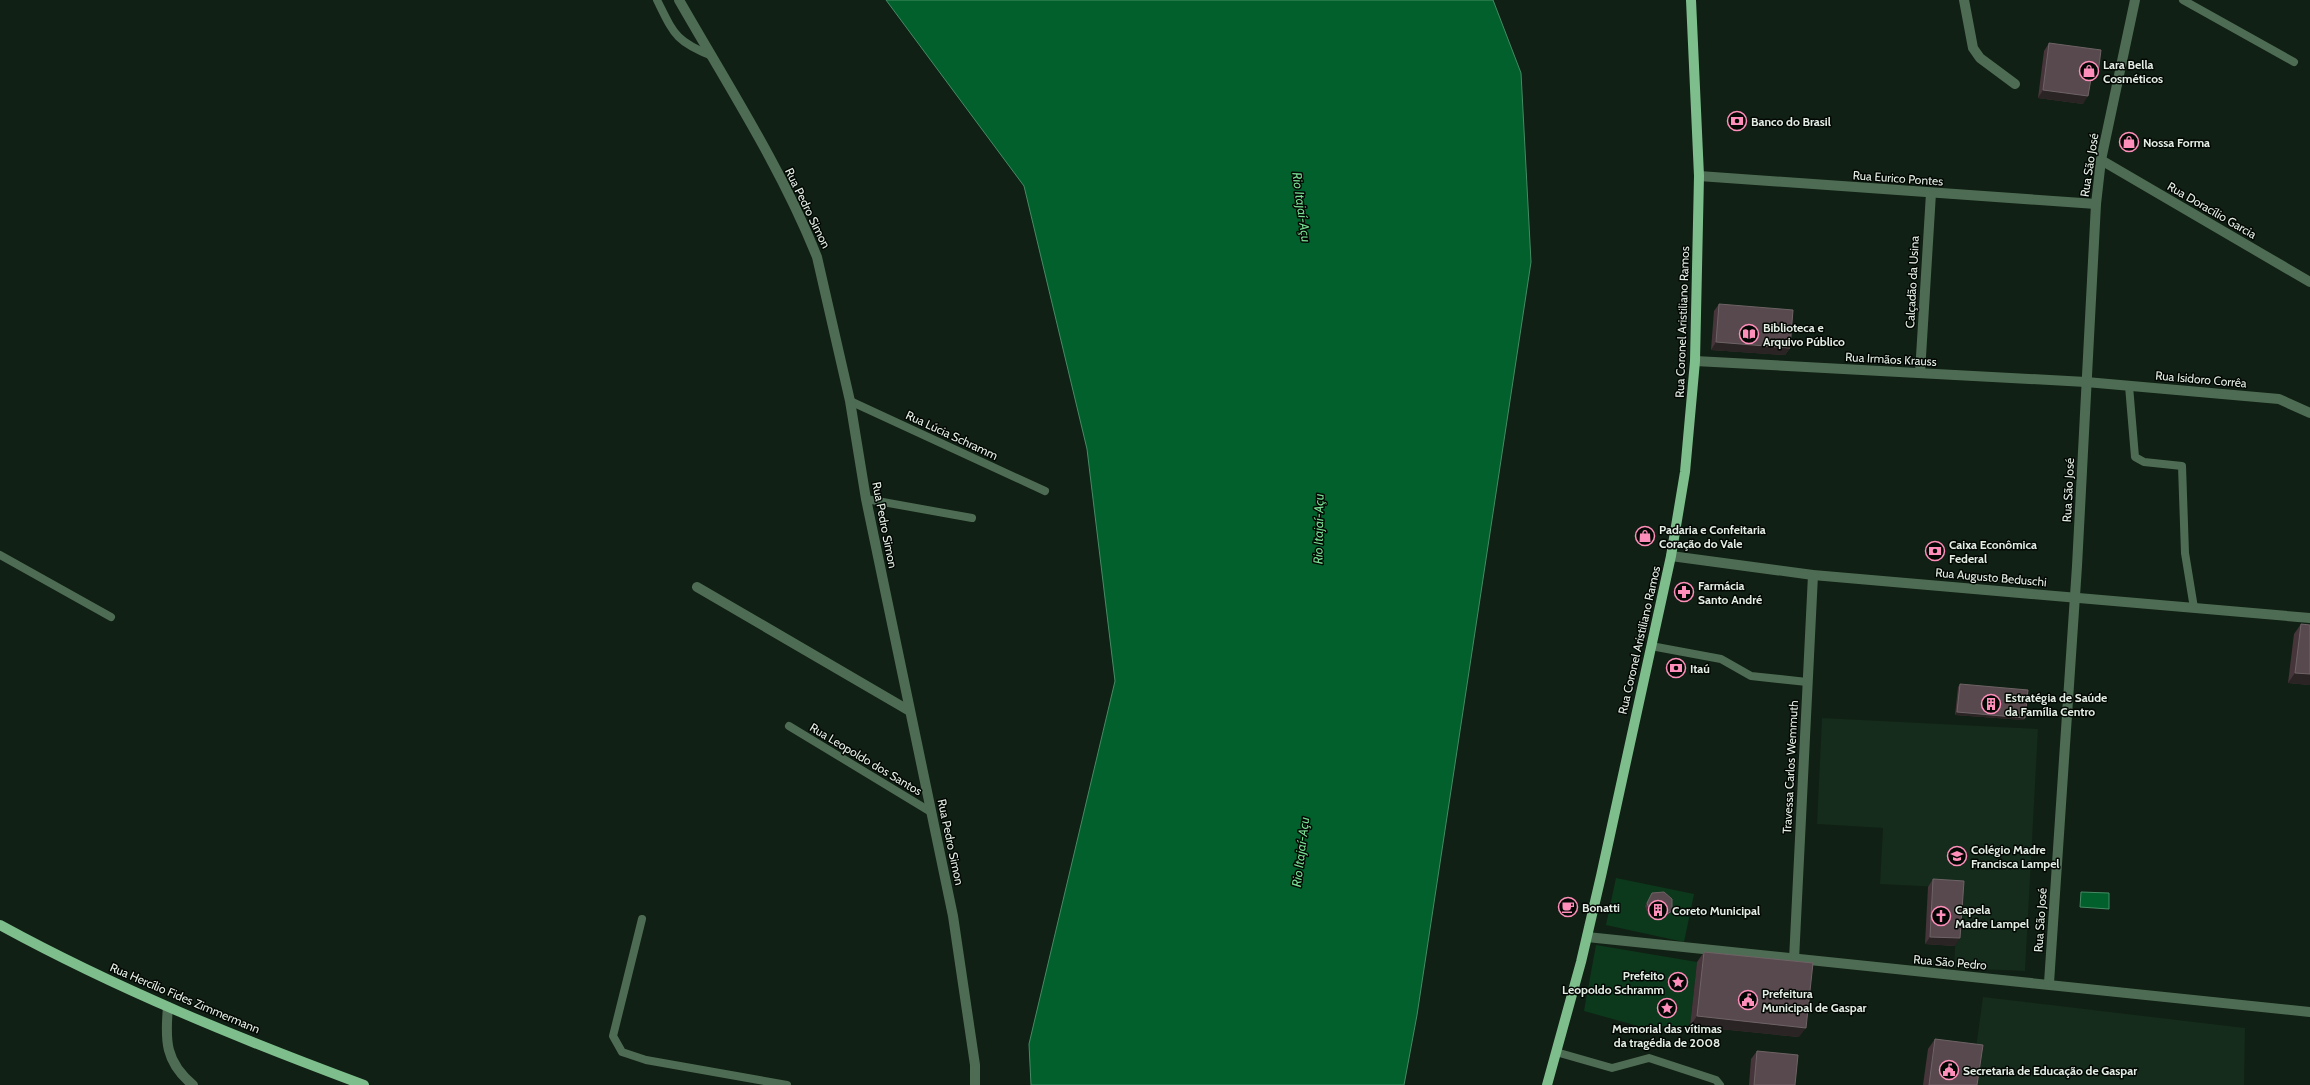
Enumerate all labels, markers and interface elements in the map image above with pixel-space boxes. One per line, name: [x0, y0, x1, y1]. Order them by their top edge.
place label: Lara Bella Cosméticos: [2103, 57, 2163, 86]
shop icon: Lara Bella Cosméticos: [2078, 60, 2100, 82]
bank icon: Banco do Brasil: [1726, 110, 1748, 132]
place label: Banco do Brasil: [1751, 114, 1831, 129]
shop icon: Nossa Forma: [2118, 131, 2140, 153]
street label: Rua São José: [2077, 132, 2101, 198]
place label: Nossa Forma: [2143, 135, 2210, 150]
street label: Rua Pedro Simon: [782, 165, 834, 251]
street label: Rua Eurico Pontes: [1852, 167, 1944, 189]
water label: Rio Itajaí-Açu: [1288, 171, 1315, 244]
street label: Rua Doracílio Garcia: [2165, 178, 2259, 242]
street label: Calçadão da Usina: [1902, 235, 1922, 329]
street label: Rua Coronel Aristiliano Ramos: [1672, 246, 1692, 398]
place label: Biblioteca e Arquivo Público: [1763, 320, 1845, 349]
library icon: Biblioteca e Arquivo Público: [1738, 323, 1760, 345]
street label: Rua Irmãos Krauss: [1845, 349, 1937, 369]
street label: Rua Isidoro Corrêa: [2155, 368, 2248, 390]
street label: Rua Lúcia Schramm: [904, 407, 1000, 463]
street label: Rua São José: [2059, 457, 2077, 523]
street label: Rua Pedro Simon: [869, 481, 901, 570]
water label: Rio Itajaí-Açu: [1309, 493, 1328, 564]
place label: Padaria e Confeitaria Coração do Vale: [1659, 522, 1766, 551]
shop icon: Padaria e Confeitaria Coração do Vale: [1634, 525, 1656, 547]
place label: Caixa Econômica Federal: [1949, 537, 2037, 566]
bank icon: Caixa Econômica Federal: [1924, 540, 1946, 562]
street label: Rua Coronel Aristiliano Ramos: [1615, 564, 1663, 716]
street label: Rua Augusto Beduschi: [1935, 565, 2047, 589]
place label: Farmácia Santo André: [1698, 578, 1762, 607]
pharmacy icon: Farmácia Santo André: [1673, 581, 1695, 603]
bank icon: Itaú: [1665, 657, 1687, 679]
place label: Itaú: [1690, 661, 1710, 676]
place label: Estratégia de Saúde da Família Centro: [2005, 690, 2107, 719]
building icon: Estratégia de Saúde da Família Centro: [1980, 693, 2002, 715]
street label: Travessa Carlos Wemmuth: [1779, 700, 1801, 834]
street label: Rua Leopoldo dos Santos: [807, 720, 925, 798]
street label: Rua Pedro Simon: [935, 798, 968, 887]
water label: Rio Itajaí-Açu: [1288, 816, 1313, 888]
place label: Colégio Madre Francisca Lampel: [1971, 842, 2060, 871]
school or university icon: Colégio Madre Francisca Lampel: [1946, 845, 1968, 867]
street label: Rua São José: [2030, 887, 2050, 953]
cafe icon: Bonatti: [1557, 896, 1579, 918]
building icon: Coreto Municipal: [1647, 899, 1669, 921]
place label: Bonatti: [1582, 900, 1620, 915]
place label: Capela Madre Lampel: [1955, 902, 2029, 931]
place label: Coreto Municipal: [1672, 903, 1760, 918]
church icon: Capela Madre Lampel: [1930, 905, 1952, 927]
street label: Rua São Pedro: [1913, 951, 1988, 973]
street label: Rua Hercílio Fides Zimmermann: [108, 960, 263, 1037]
place label: Prefeito Leopoldo Schramm: [1562, 968, 1664, 997]
place icon: Prefeito Leopoldo Schramm: [1667, 971, 1689, 993]
place label: Prefeitura Municipal de Gaspar: [1762, 986, 1867, 1015]
public building icon: Prefeitura Municipal de Gaspar: [1737, 989, 1759, 1011]
place icon: Memorial das vítimas da tragédia de 2008: [1656, 997, 1678, 1019]
place label: Memorial das vítimas da tragédia de 2008: [1612, 1021, 1722, 1050]
public building icon: Secretaria de Educação de Gaspar: [1938, 1059, 1960, 1081]
place label: Secretaria de Educação de Gaspar: [1963, 1063, 2137, 1078]

